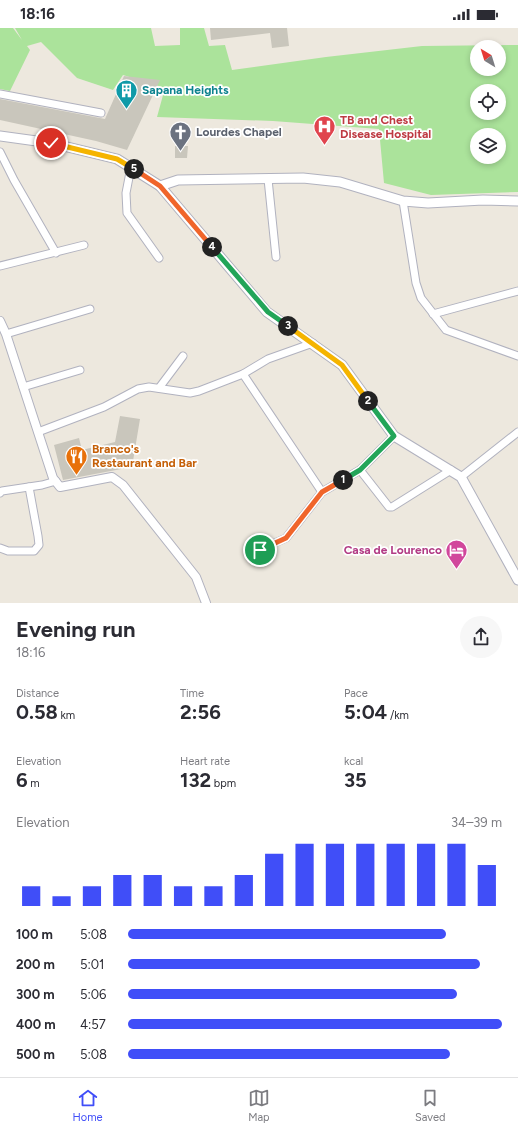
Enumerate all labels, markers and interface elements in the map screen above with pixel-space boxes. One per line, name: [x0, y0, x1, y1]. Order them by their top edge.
text: 18:16: [20, 5, 55, 23]
north arrow: [470, 40, 506, 76]
map controls: [470, 40, 506, 164]
building icon: Sapana Heights: [114, 77, 140, 110]
place label: Sapana Heights: [142, 83, 229, 97]
button: locate: [470, 84, 506, 120]
place label: TB and Chest Disease Hospital: [340, 113, 431, 141]
hospital icon: TB and Chest Disease Hospital: [312, 114, 338, 147]
church icon: Lourdes Chapel: [168, 119, 194, 152]
place label: Lourdes Chapel: [196, 125, 282, 139]
pin: [34, 126, 68, 160]
button: layers: [470, 128, 506, 164]
icon: check: [40, 132, 62, 154]
pin: 5: [124, 159, 144, 179]
text: 5: [131, 162, 137, 175]
pin: 4: [202, 237, 222, 257]
text: 4: [209, 240, 215, 253]
pin: 3: [278, 316, 298, 336]
text: 3: [285, 319, 291, 332]
pin: 2: [358, 391, 378, 411]
text: 2: [365, 394, 371, 407]
place label: Branco's Restaurant and Bar: [92, 442, 197, 470]
restaurant icon: Branco's Restaurant and Bar: [64, 443, 90, 476]
pin: 1: [333, 470, 353, 490]
text: 1: [341, 473, 345, 486]
pin: [243, 533, 277, 567]
hotel icon: Casa de Lourenco: [444, 537, 470, 570]
icon: arrive: [249, 539, 271, 561]
place label: Casa de Lourenco: [344, 543, 442, 557]
text: Evening run: [16, 616, 136, 643]
button: share: [460, 616, 502, 658]
text: 18:16: [16, 645, 45, 660]
text: Distance: [16, 687, 59, 700]
text: Time: [180, 687, 204, 700]
text: Pace: [344, 687, 368, 700]
text: 0.58: [16, 700, 58, 724]
text: 2:56: [180, 700, 221, 724]
text: 5:04: [344, 700, 387, 724]
text: km: [58, 709, 75, 722]
text: /km: [387, 709, 409, 722]
text: Elevation: [16, 755, 61, 768]
text: Heart rate: [180, 755, 230, 768]
text: kcal: [344, 755, 363, 768]
text: 6: [16, 768, 28, 792]
text: 132: [180, 768, 211, 792]
text: 35: [344, 768, 367, 792]
text: m: [28, 777, 40, 790]
text: bpm: [211, 777, 236, 790]
text: Elevation: [16, 815, 69, 830]
text: 34–39 m: [451, 815, 502, 830]
text: 100 m: [16, 927, 53, 942]
text: 5:08: [80, 927, 107, 942]
text: 200 m: [16, 957, 55, 972]
text: 5:01: [80, 957, 104, 972]
text: 300 m: [16, 987, 55, 1002]
text: 5:06: [80, 987, 106, 1002]
text: 400 m: [16, 1017, 56, 1032]
text: 4:57: [80, 1017, 106, 1032]
text: 500 m: [16, 1047, 55, 1062]
text: 5:08: [80, 1047, 107, 1062]
tab: Home: [73, 1087, 103, 1124]
tab: Map: [248, 1087, 270, 1124]
tab: Saved: [415, 1087, 445, 1124]

